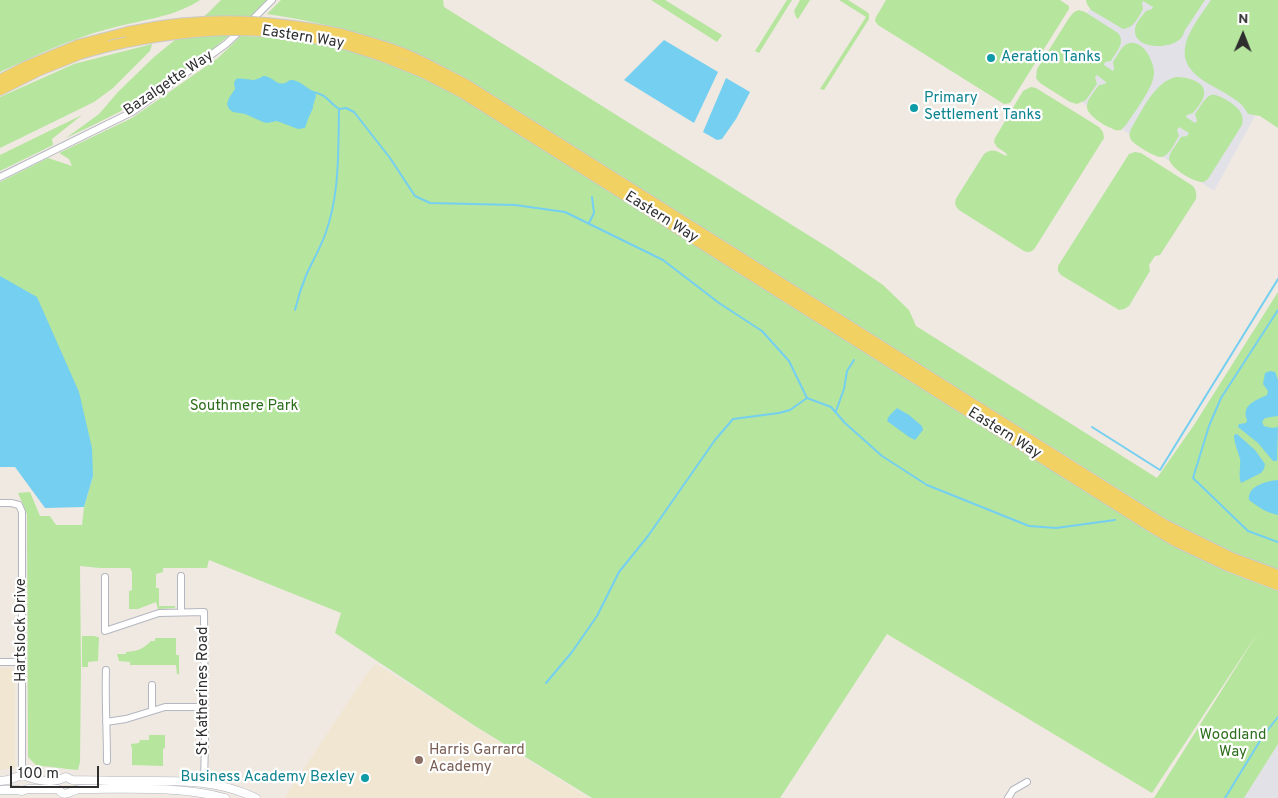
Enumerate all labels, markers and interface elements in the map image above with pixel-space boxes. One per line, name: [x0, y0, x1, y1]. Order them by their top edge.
north arrow: [1218, 10, 1268, 60]
text: N: [1238, 11, 1248, 28]
street label: Eastern Way: [261, 23, 345, 53]
street label: Bazalgette Way: [121, 47, 217, 121]
place label: Aeration Tanks: [1001, 49, 1101, 67]
marker: Aeration Tanks: [985, 52, 997, 64]
place label: Primary Settlement Tanks: [924, 90, 1041, 125]
marker: Primary Settlement Tanks: [908, 102, 920, 114]
street label: Eastern Way: [621, 188, 701, 248]
park label: Southmere Park: [190, 398, 298, 416]
street label: Eastern Way: [964, 404, 1044, 464]
street label: Hartslock Drive: [13, 578, 31, 682]
street label: St Katherines Road: [195, 626, 213, 756]
park label: Woodland Way: [1199, 727, 1267, 762]
place label: Harris Garrard Academy: [429, 742, 525, 777]
marker: Harris Garrard Academy: [413, 754, 425, 766]
scale bar: [12, 756, 101, 788]
text: 100 m: [18, 765, 59, 784]
place label: Business Academy Bexley: [180, 769, 355, 787]
marker: Business Academy Bexley: [359, 772, 371, 784]

